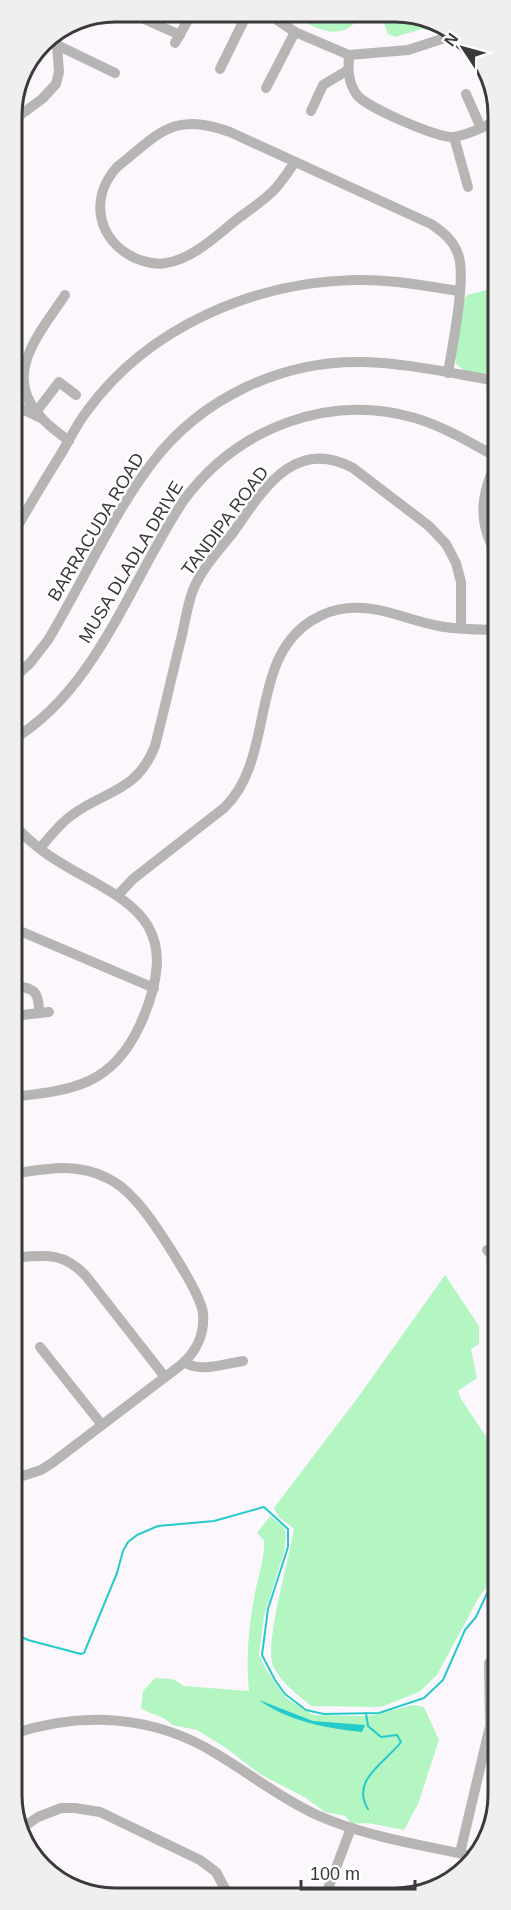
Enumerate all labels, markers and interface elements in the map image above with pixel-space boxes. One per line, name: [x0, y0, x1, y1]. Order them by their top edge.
north arrow: [433, 18, 493, 78]
text: N: [441, 30, 462, 49]
street label: BARRACUDA ROAD: [44, 449, 148, 605]
street label: TANDIPA ROAD: [177, 463, 273, 579]
street label: MUSA DLADLA DRIVE: [75, 478, 187, 646]
scale bar: [301, 1853, 415, 1891]
text: 100 m: [310, 1864, 360, 1884]

